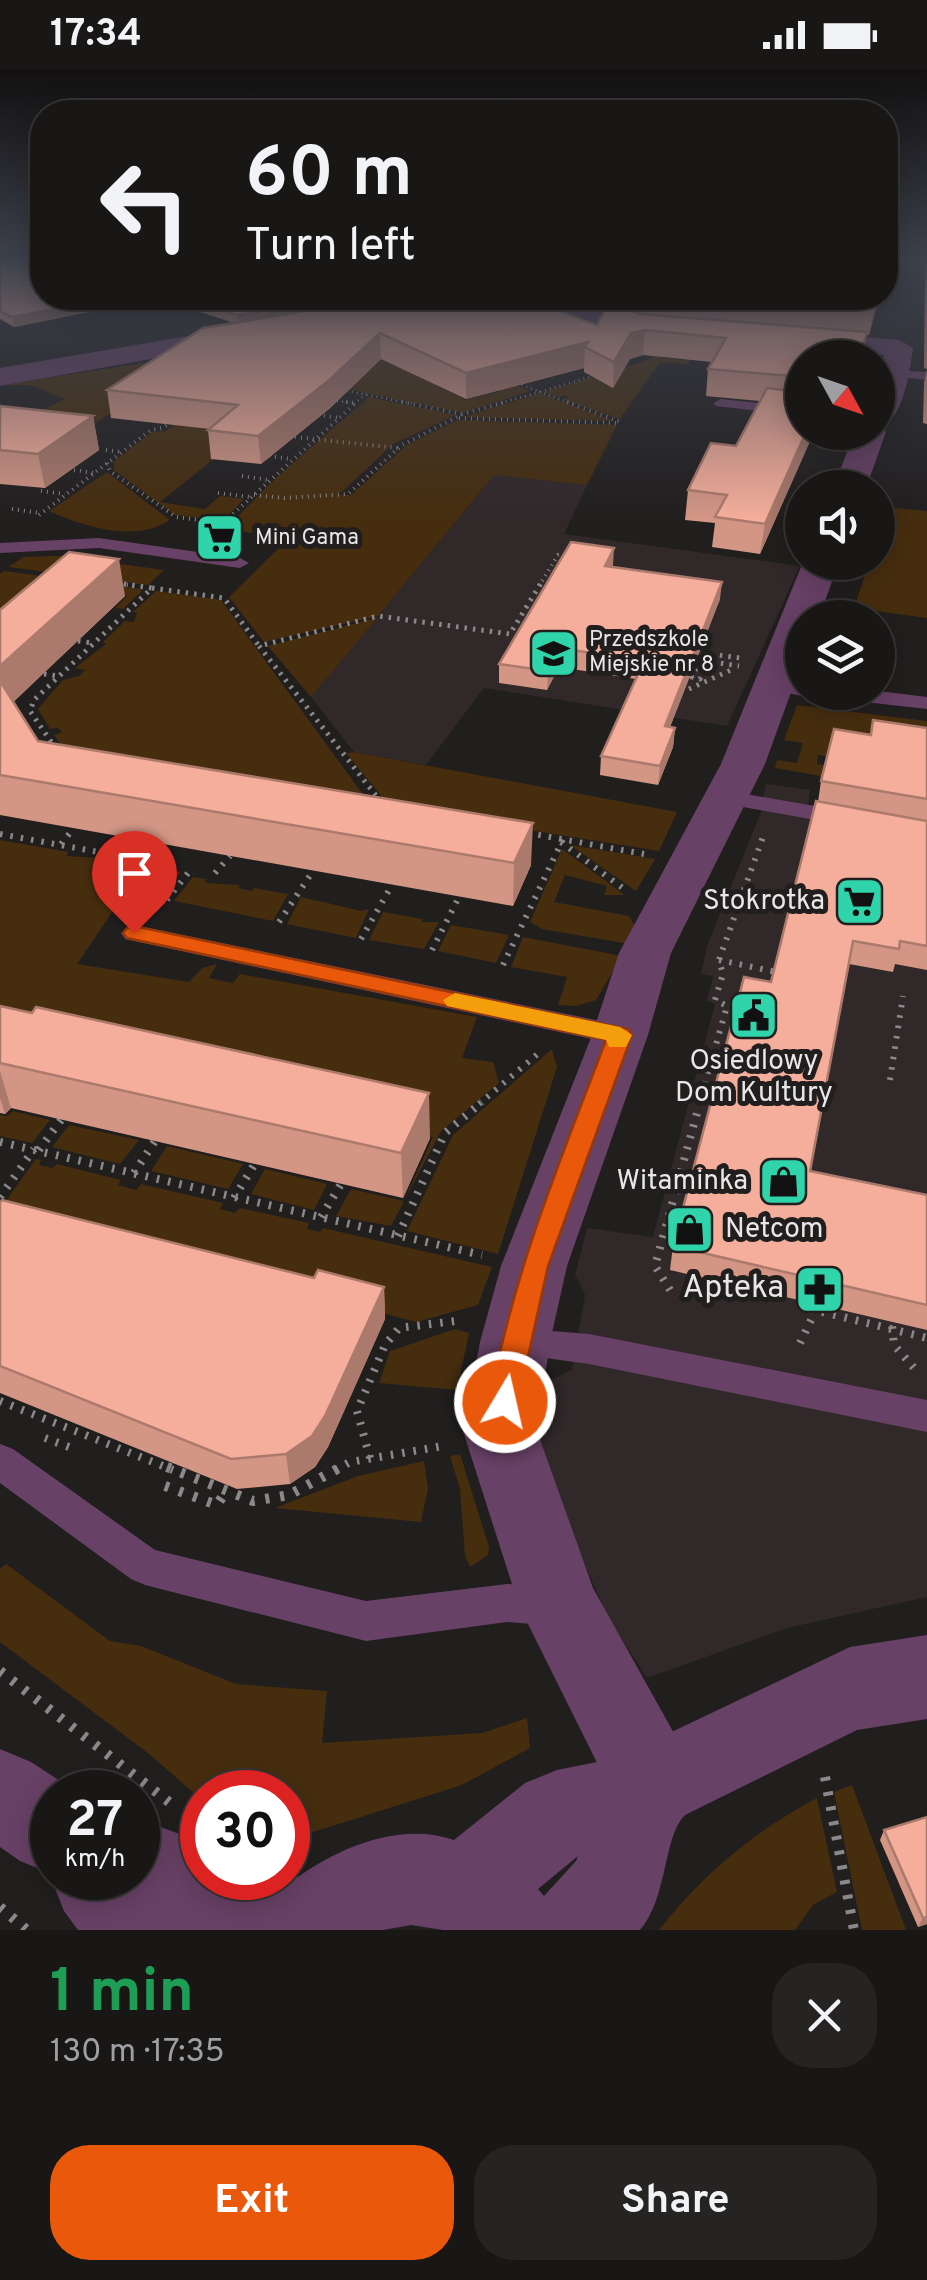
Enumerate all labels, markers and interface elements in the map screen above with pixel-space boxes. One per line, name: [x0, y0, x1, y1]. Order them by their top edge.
text: 17:34: [50, 11, 142, 60]
text: 60 m: [245, 132, 413, 221]
icon: left: [80, 140, 210, 270]
text: Turn left: [245, 219, 416, 276]
north arrow: [785, 340, 895, 450]
map controls: [785, 340, 895, 710]
button: sound: [785, 470, 895, 580]
supermarket icon: Mini Gama: [194, 512, 246, 564]
place label: Mini Gama: [255, 525, 359, 552]
button: layers: [785, 600, 895, 710]
school or university icon: Przedszkole Miejskie nr 8: [528, 627, 580, 679]
place label: Przedszkole Miejskie nr 8: [589, 627, 714, 679]
pin: [92, 831, 177, 934]
icon: arrive: [107, 846, 162, 901]
supermarket icon: Stokrotka: [834, 876, 886, 928]
place label: Stokrotka: [703, 884, 825, 920]
public building icon: Osiedlowy Dom Kultury: [728, 989, 780, 1041]
place label: Osiedlowy Dom Kultury: [675, 1044, 833, 1112]
shop icon: Witaminka: [757, 1156, 809, 1208]
place label: Witaminka: [616, 1164, 748, 1200]
shop icon: Netcom: [664, 1204, 716, 1256]
place label: Netcom: [725, 1212, 823, 1248]
pharmacy icon: Apteka: [793, 1263, 845, 1315]
place label: Apteka: [682, 1269, 784, 1309]
position arrow: [453, 1350, 557, 1454]
speed limit sign: 30: [180, 1770, 310, 1900]
text: 27: [67, 1791, 123, 1854]
text: km/h: [65, 1844, 125, 1876]
text: 1 min: [50, 1957, 194, 2033]
button: close: [772, 1963, 877, 2068]
text: 130 m · 17:35: [50, 2033, 225, 2073]
button: Exit: [50, 2145, 454, 2260]
button: Share: [474, 2145, 877, 2260]

